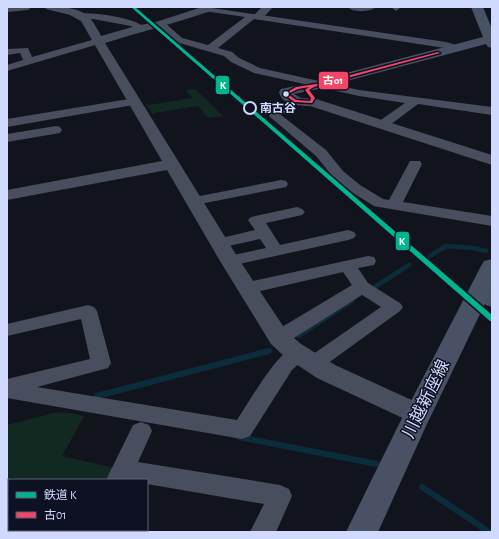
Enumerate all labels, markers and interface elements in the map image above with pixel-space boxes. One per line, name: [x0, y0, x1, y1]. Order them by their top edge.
line badge: 古01: [318, 71, 349, 90]
line badge: K: [215, 75, 230, 95]
text: 古01: [323, 75, 343, 86]
text: K: [220, 80, 227, 91]
unlabelled marker: [281, 89, 291, 99]
marker: 南古谷: [243, 101, 257, 115]
place label: 南古谷: [260, 101, 296, 114]
line badge: K: [395, 231, 410, 251]
text: K: [399, 236, 406, 247]
street label: 川越新座線: [399, 357, 452, 441]
legend: [8, 479, 148, 531]
text: 鉄道 K: [44, 488, 77, 501]
text: 古01: [44, 509, 66, 521]

